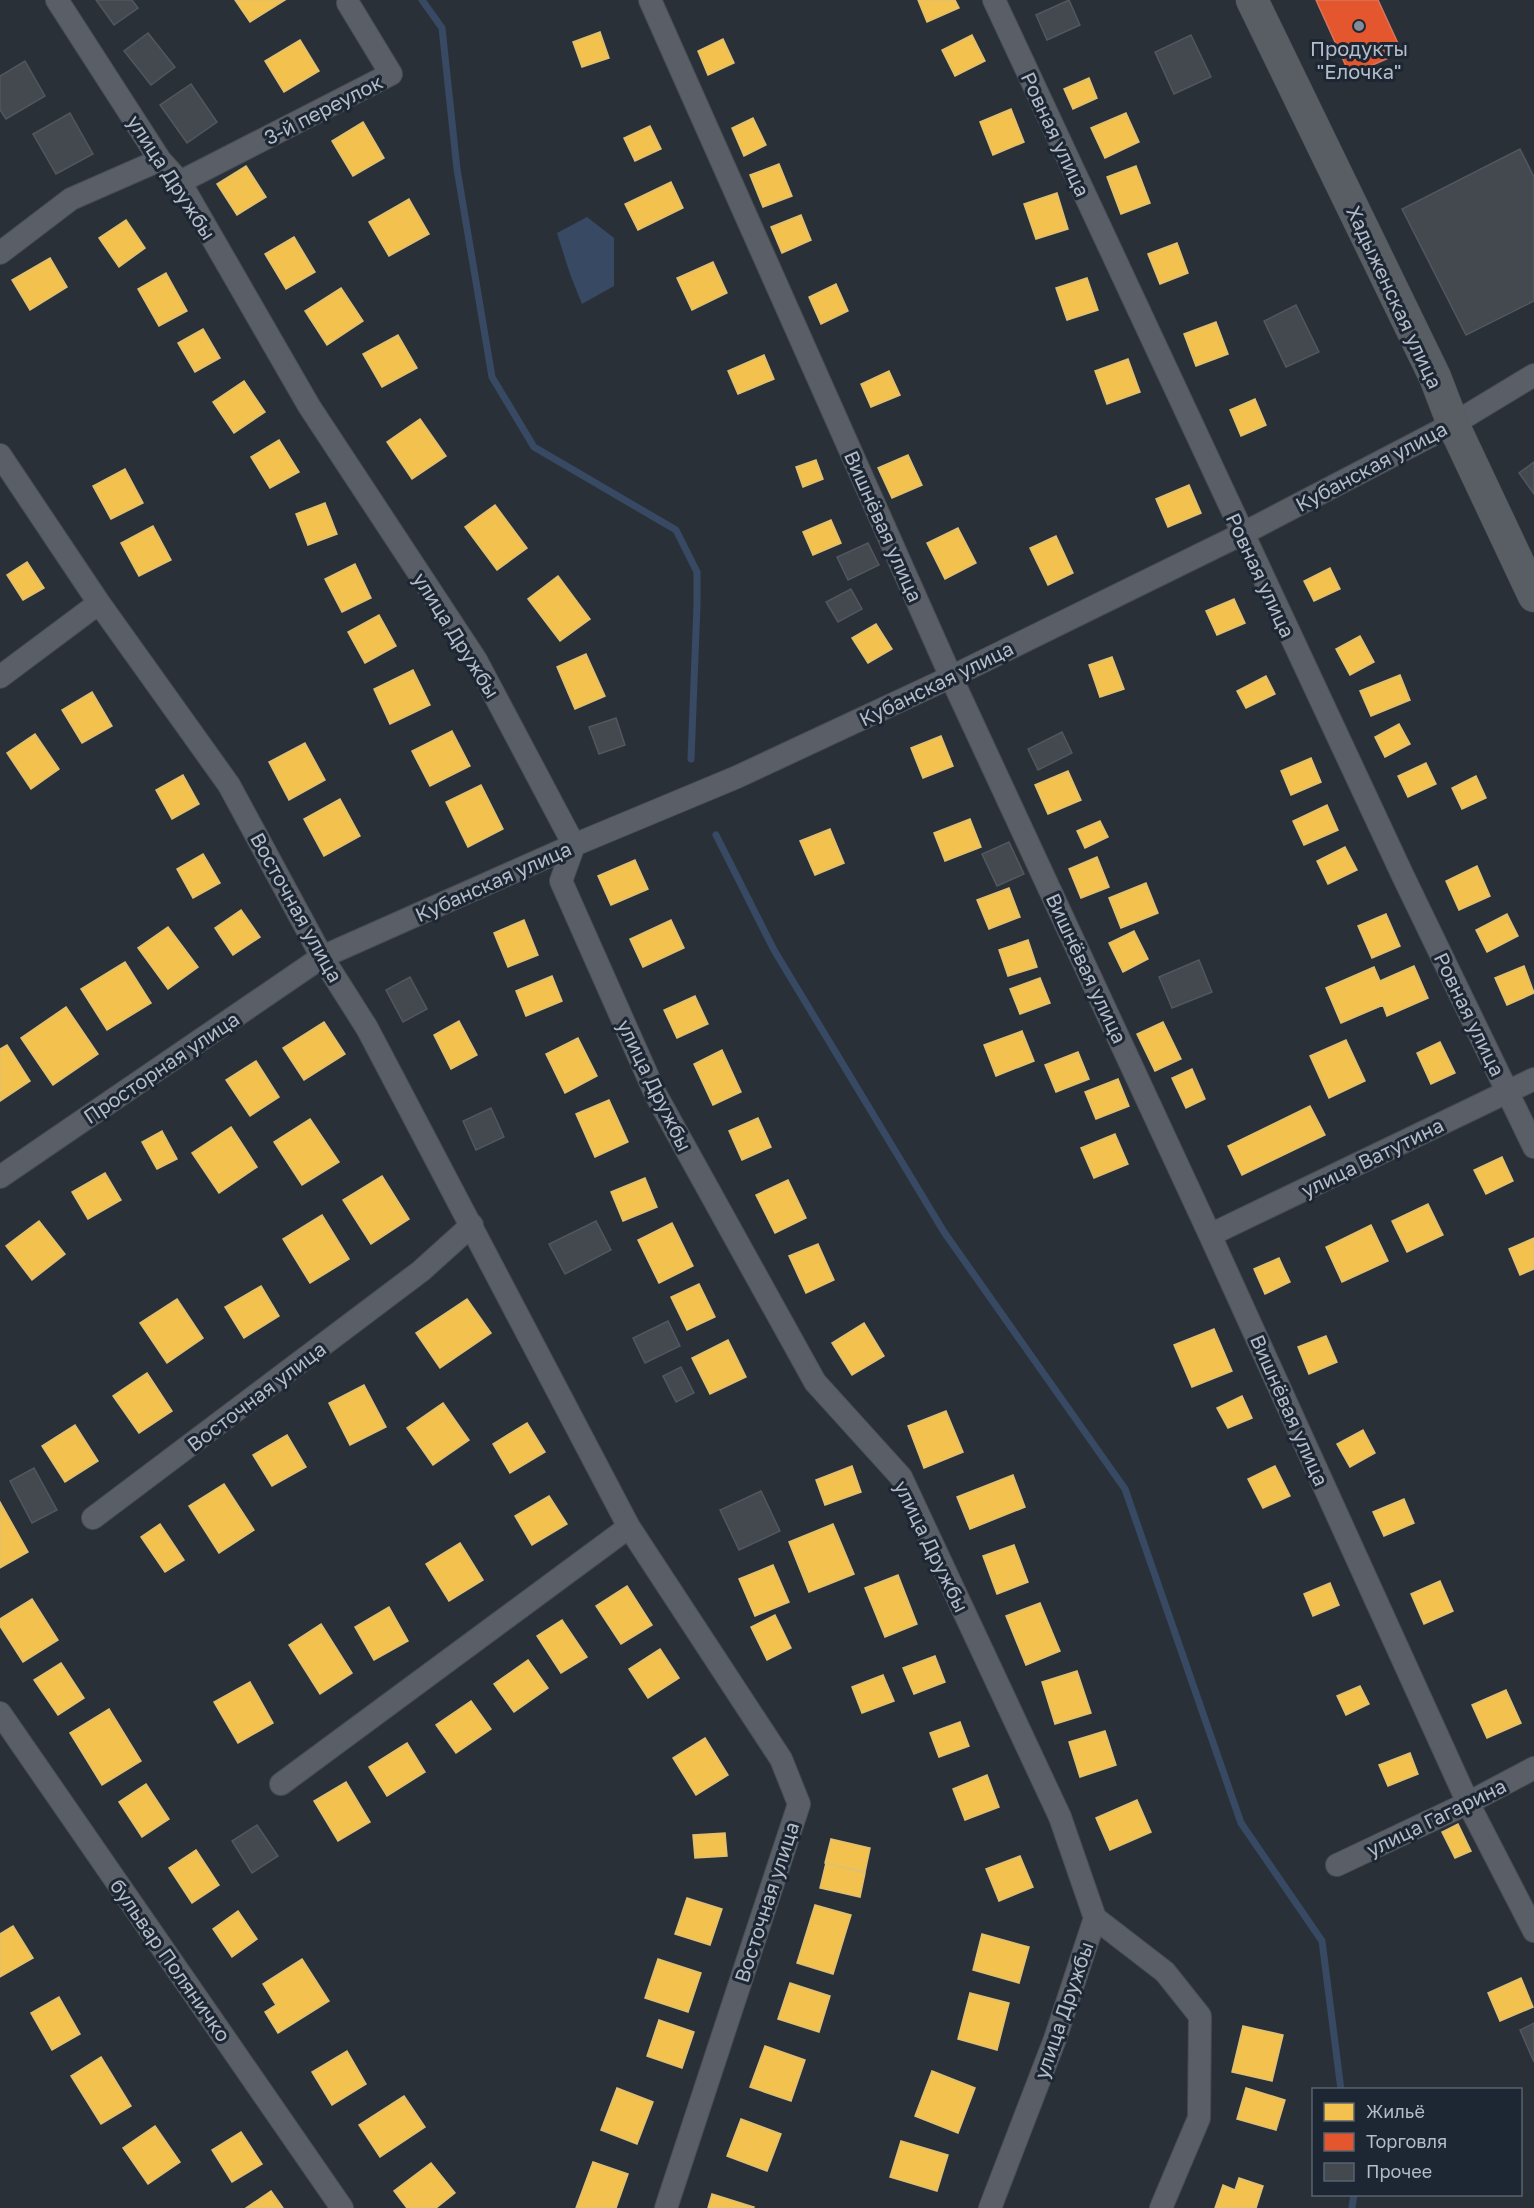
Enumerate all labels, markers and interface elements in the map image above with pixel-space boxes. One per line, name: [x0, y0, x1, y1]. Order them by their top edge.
marker: Продукты "Елочка": [1352, 19, 1366, 33]
place label: Продукты "Елочка": [1310, 36, 1408, 83]
street label: Ровная улица: [1017, 68, 1095, 200]
street label: 3-й переулок: [260, 69, 386, 149]
street label: улица Дружбы: [123, 110, 221, 244]
street label: Хадыженская улица: [1342, 202, 1448, 392]
street label: Кубанская улица: [1291, 416, 1451, 516]
street label: Вишнёвая улица: [840, 447, 928, 605]
street label: Ровная улица: [1222, 509, 1300, 641]
street label: улица Дружбы: [409, 568, 505, 702]
street label: Кубанская улица: [855, 635, 1017, 731]
street label: Восточная улица: [246, 828, 348, 986]
street label: Кубанская улица: [411, 836, 575, 926]
street label: Вишнёвая улица: [1042, 889, 1132, 1047]
street label: Ровная улица: [1430, 948, 1510, 1080]
street label: Просторная улица: [79, 1006, 243, 1128]
street label: улица Дружбы: [613, 1015, 697, 1155]
street label: улица Ватутина: [1297, 1112, 1447, 1202]
street label: Вишнёвая улица: [1246, 1331, 1334, 1489]
street label: Восточная улица: [182, 1336, 330, 1456]
street label: улица Дружбы: [890, 1476, 974, 1616]
street label: улица Гагарина: [1362, 1773, 1510, 1861]
street label: Восточная улица: [729, 1819, 803, 1985]
street label: бульвар Поляничко: [106, 1874, 236, 2046]
street label: улица Дружбы: [1028, 1938, 1098, 2082]
legend: [1312, 2088, 1522, 2196]
text: Жильё: [1366, 2100, 1425, 2122]
text: Торговля: [1366, 2130, 1447, 2152]
text: Прочее: [1366, 2160, 1432, 2182]

